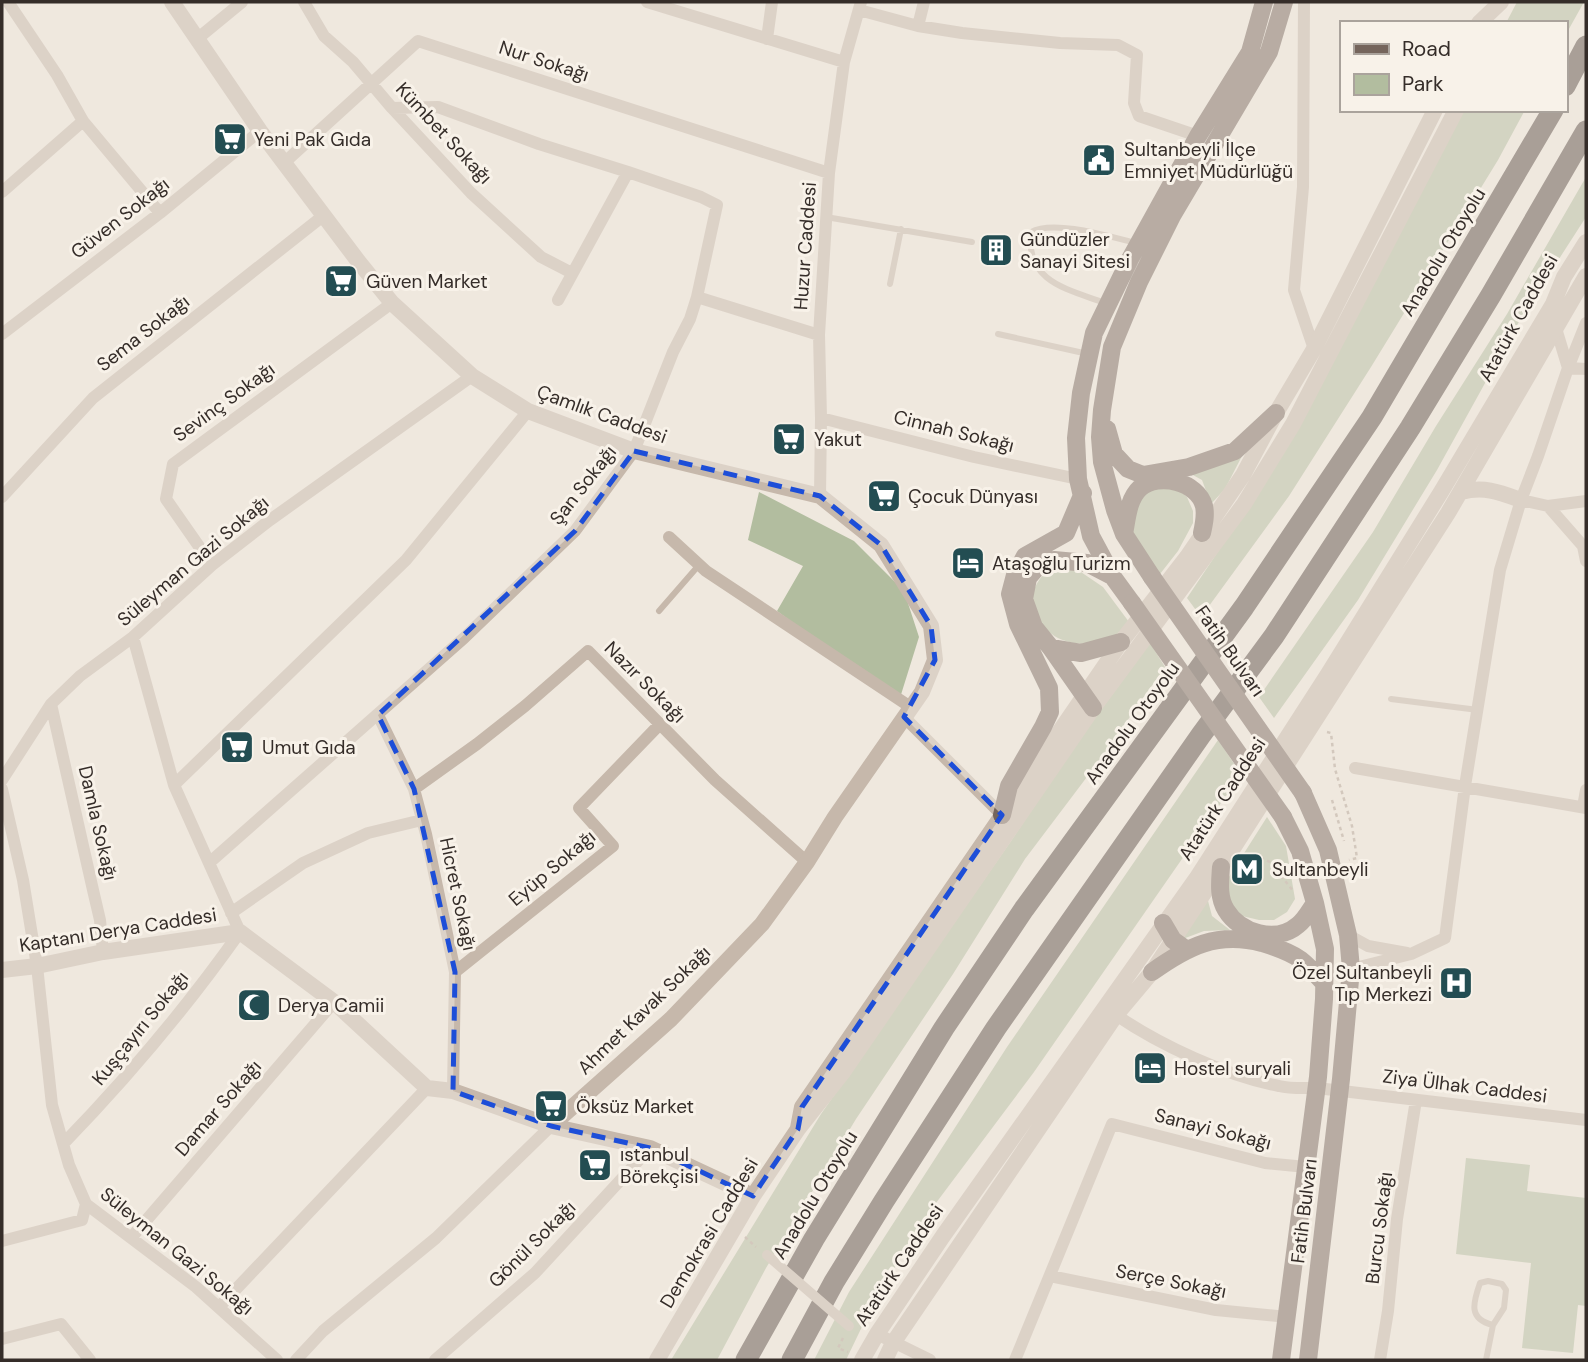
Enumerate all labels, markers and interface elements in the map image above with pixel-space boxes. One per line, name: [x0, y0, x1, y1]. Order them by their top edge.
legend: [1340, 21, 1567, 112]
street label: Nur Sokağı: [496, 35, 592, 87]
text: Road: [1402, 35, 1451, 63]
text: Park: [1402, 70, 1444, 98]
street label: Kümbet Sokağı: [390, 77, 498, 189]
supermarket icon: Yeni Pak Gıda: [211, 120, 249, 158]
place label: Yeni Pak Gıda: [254, 127, 371, 152]
place label: Sultanbeyli İlçe Emniyet Müdürlüğü: [1124, 137, 1293, 184]
public building icon: Sultanbeyli İlçe Emniyet Müdürlüğü: [1080, 141, 1118, 179]
street label: Güven Sokağı: [66, 172, 174, 264]
street label: Huzur Caddesi: [788, 181, 822, 311]
street label: Anadolu Otoyolu: [1395, 183, 1491, 321]
place label: Gündüzler Sanayi Sitesi: [1020, 227, 1130, 274]
building icon: Gündüzler Sanayi Sitesi: [977, 231, 1015, 269]
street label: Atatürk Caddesi: [1473, 250, 1563, 386]
supermarket icon: Güven Market: [322, 262, 360, 300]
place label: Güven Market: [366, 269, 488, 294]
street label: Sema Sokağı: [92, 289, 194, 377]
street label: Sevinç Sokağı: [168, 357, 280, 447]
street label: Çamlık Caddesi: [534, 379, 670, 449]
street label: Cinnah Sokağı: [891, 404, 1017, 458]
supermarket icon: Yakut: [770, 420, 808, 458]
place label: Yakut: [814, 427, 862, 452]
street label: Şan Sokağı: [544, 440, 622, 530]
supermarket icon: Çocuk Dünyası: [865, 477, 903, 515]
place label: Çocuk Dünyası: [908, 484, 1038, 509]
street label: Süleyman Gazi Sokağı: [112, 490, 274, 632]
hotel icon: Ataşoğlu Turizm: [949, 544, 987, 582]
place label: Ataşoğlu Turizm: [992, 551, 1131, 576]
street label: Fatih Bulvarı: [1190, 601, 1270, 701]
street label: Nazır Sokağı: [599, 636, 691, 728]
street label: Anadolu Otoyolu: [1079, 657, 1185, 789]
supermarket icon: Umut Gıda: [218, 728, 256, 766]
street label: Atatürk Caddesi: [1173, 733, 1271, 865]
place label: Umut Gıda: [262, 735, 356, 760]
street label: Damla Sokağı: [73, 763, 123, 883]
street label: Eyüp Sokağı: [503, 824, 601, 912]
street label: Hicret Sokağı: [434, 835, 482, 953]
metro station icon: Sultanbeyli: [1228, 850, 1266, 888]
place label: Sultanbeyli: [1272, 857, 1369, 882]
street label: Kaptanı Derya Caddesi: [18, 902, 218, 958]
street label: Ahmet Kavak Sokağı: [572, 940, 716, 1080]
place label: Özel Sultanbeyli Tıp Merkezi: [1292, 960, 1432, 1007]
hospital icon: Özel Sultanbeyli Tıp Merkezi: [1437, 964, 1475, 1002]
street label: Kuşçayırı Sokağı: [86, 966, 194, 1090]
mosque icon: Derya Camii: [235, 986, 273, 1024]
place label: Derya Camii: [278, 993, 384, 1018]
hotel icon: Hostel suryali: [1131, 1049, 1169, 1087]
street label: Damar Sokağı: [169, 1055, 267, 1161]
place label: Hostel suryali: [1174, 1056, 1291, 1081]
street label: Ziya Ülhak Caddesi: [1381, 1064, 1549, 1108]
supermarket icon: Öksüz Market: [532, 1087, 570, 1125]
place label: Öksüz Market: [576, 1094, 694, 1119]
street label: Sanayi Sokağı: [1152, 1102, 1274, 1156]
street label: Anadolu Otoyolu: [767, 1126, 863, 1264]
place label: ıstanbul Börekçisi: [620, 1142, 699, 1189]
supermarket icon: ıstanbul Börekçisi: [576, 1146, 614, 1184]
street label: Demokrasi Caddesi: [654, 1153, 764, 1313]
street label: Fatih Bulvarı: [1285, 1157, 1323, 1265]
street label: Burcu Sokağı: [1360, 1170, 1398, 1286]
street label: Süleyman Gazi Sokağı: [95, 1181, 259, 1321]
street label: Gönül Sokağı: [483, 1195, 581, 1293]
street label: Atatürk Caddesi: [849, 1199, 949, 1331]
street label: Serçe Sokağı: [1114, 1258, 1228, 1304]

